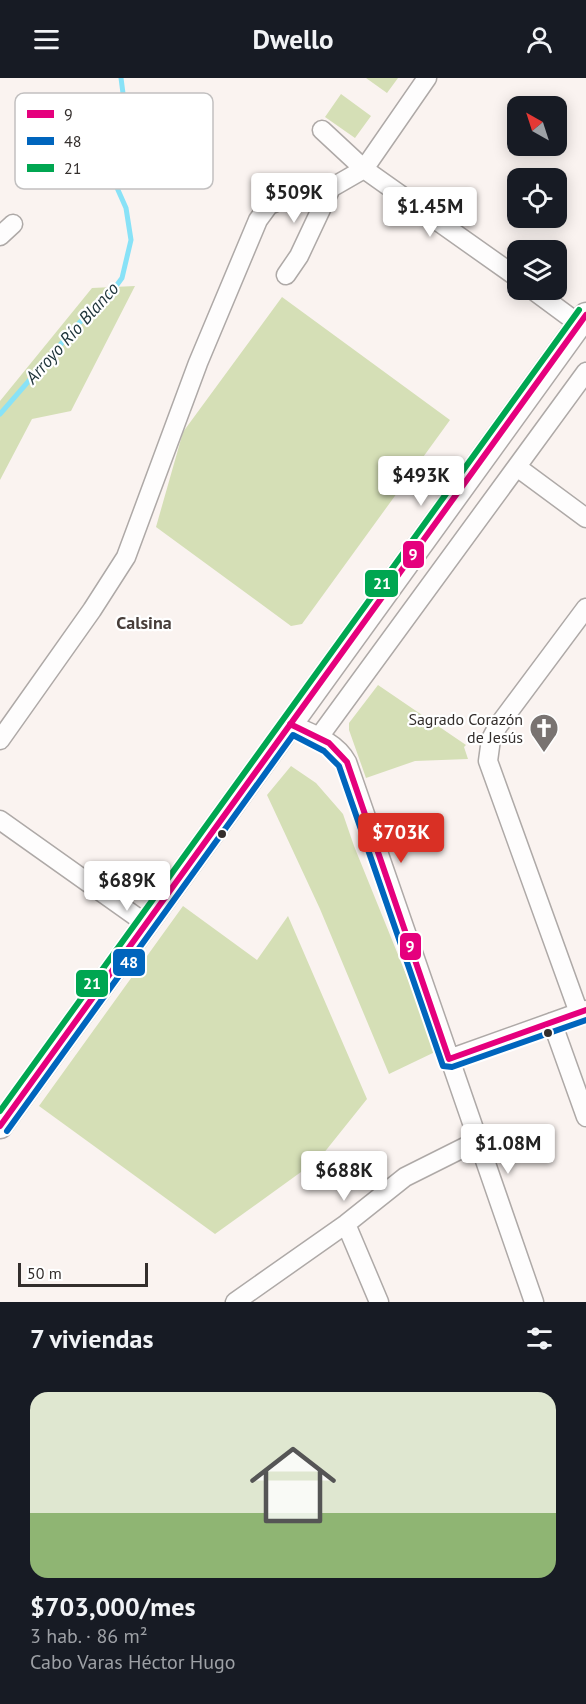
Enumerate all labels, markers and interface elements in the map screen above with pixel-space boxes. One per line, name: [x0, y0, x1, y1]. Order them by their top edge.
text: Dwello: [253, 22, 333, 56]
icon: menu: [30, 23, 63, 56]
icon: person: [523, 23, 556, 56]
legend: [15, 93, 213, 189]
north arrow: [507, 96, 567, 156]
map controls: [507, 96, 567, 300]
text: 9: [64, 104, 73, 124]
text: 48: [64, 131, 81, 151]
text: 21: [64, 158, 81, 178]
button: locate: [507, 168, 567, 228]
pin: $509K: [252, 173, 336, 224]
text: $509K: [265, 179, 323, 205]
pin: $1.45M: [381, 187, 479, 238]
text: $1.45M: [397, 193, 463, 219]
button: layers: [507, 240, 567, 300]
water label: Arroyo Río Blanco: [19, 277, 123, 389]
pin: $493K: [379, 456, 463, 507]
text: $493K: [392, 462, 450, 488]
line badge: 9: [402, 540, 425, 569]
text: 9: [408, 544, 418, 564]
line badge: 21: [364, 569, 399, 598]
text: 21: [373, 573, 391, 593]
district label: Calsina: [116, 611, 172, 634]
place label: Sagrado Corazón de Jesús: [408, 709, 523, 747]
church icon: Sagrado Corazón de Jesús: [528, 712, 560, 754]
pin: $703K: [359, 813, 443, 864]
text: $703K: [372, 819, 430, 845]
unlabelled marker: [216, 828, 228, 840]
pin: $689K: [85, 861, 169, 912]
text: $689K: [98, 867, 156, 893]
line badge: 9: [399, 932, 422, 961]
text: 9: [405, 936, 415, 956]
line badge: 48: [112, 948, 146, 977]
text: 48: [120, 952, 138, 972]
line badge: 21: [75, 969, 109, 998]
text: 21: [83, 973, 101, 993]
unlabelled marker: [542, 1027, 554, 1039]
pin: $1.08M: [459, 1124, 557, 1175]
text: $1.08M: [475, 1130, 541, 1156]
pin: $688K: [302, 1151, 386, 1202]
text: $688K: [315, 1157, 373, 1183]
scale bar: [18, 1260, 148, 1288]
text: 50 m: [27, 1263, 62, 1283]
text: 7 viviendas: [30, 1322, 153, 1355]
icon: filters: [523, 1322, 556, 1355]
icon: home: [239, 1431, 347, 1539]
text: $703,000/mes: [30, 1590, 195, 1623]
text: 3 hab. · 86 m²: [30, 1623, 148, 1649]
text: Cabo Varas Héctor Hugo: [30, 1649, 236, 1675]

